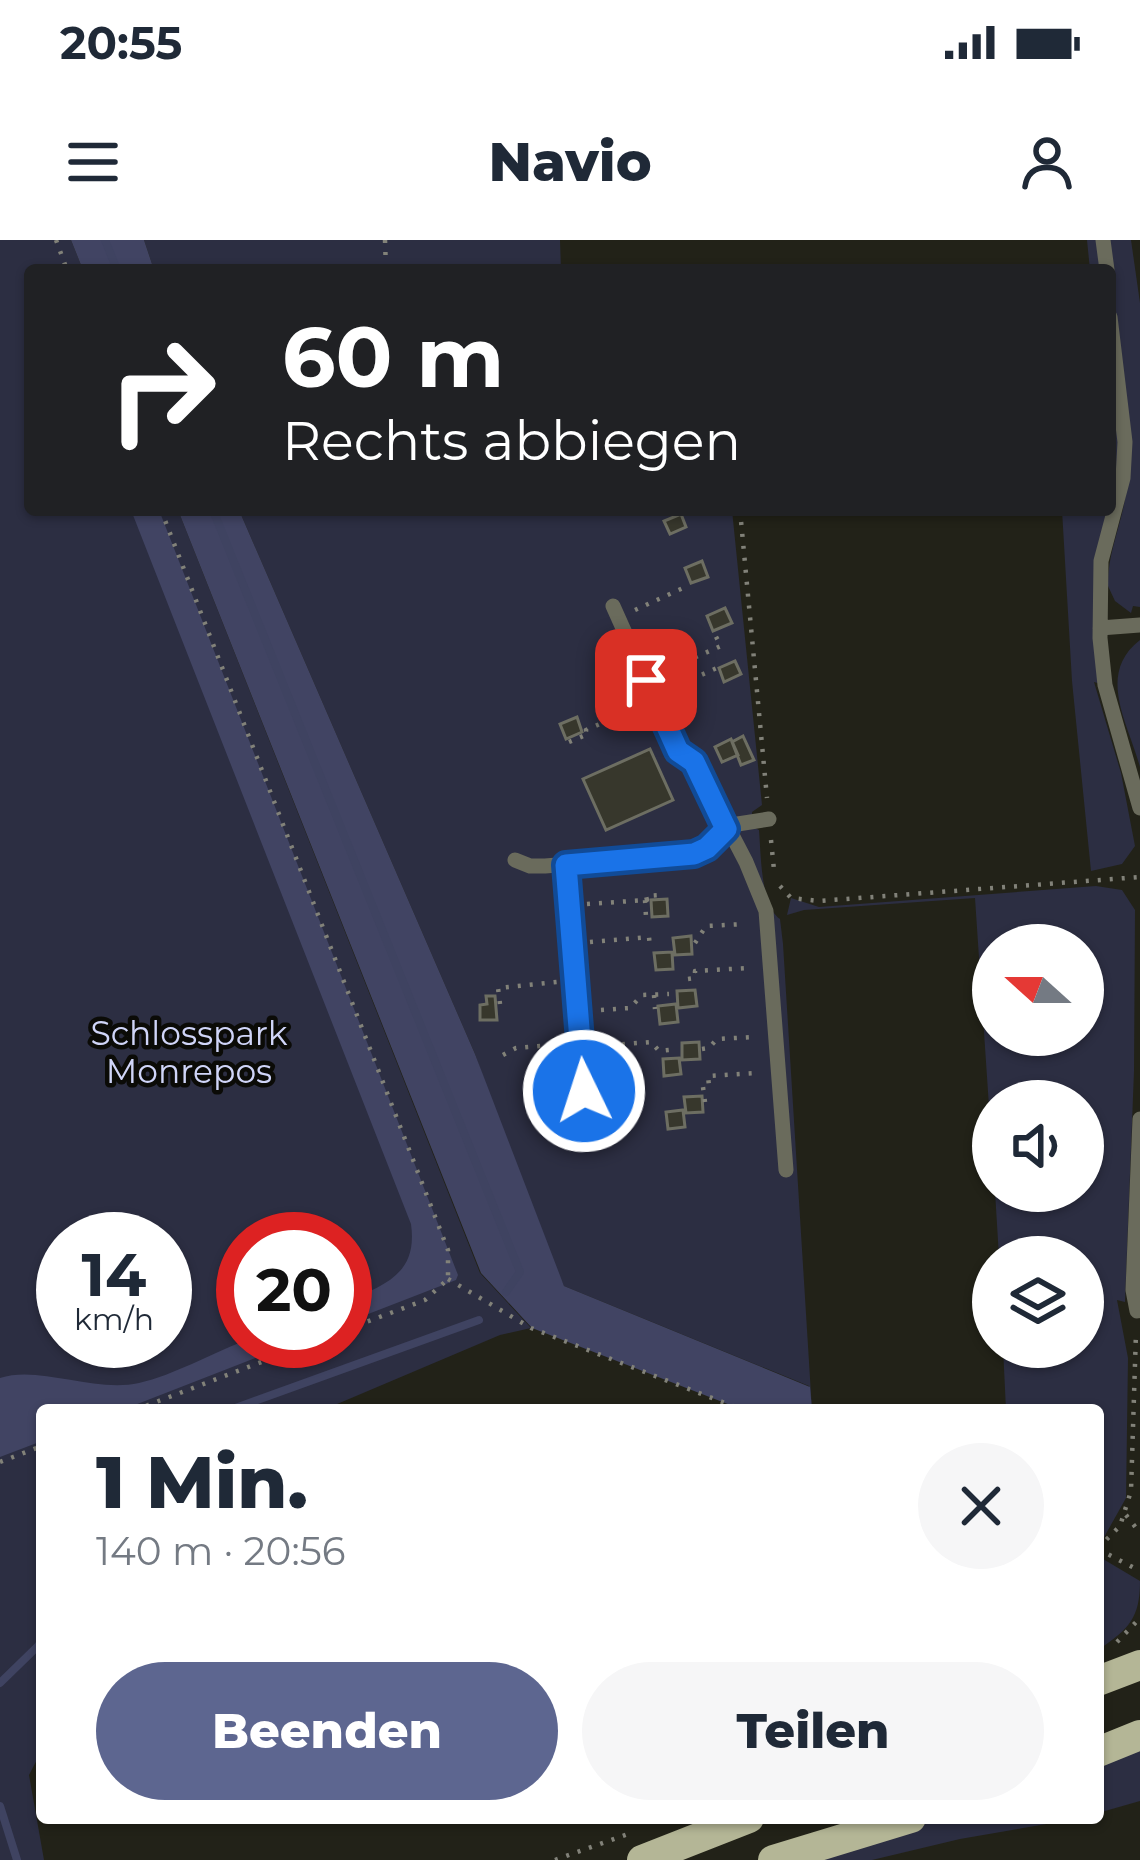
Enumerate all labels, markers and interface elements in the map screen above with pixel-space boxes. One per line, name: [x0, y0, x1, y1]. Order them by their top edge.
text: 20:55: [60, 15, 182, 70]
icon: menu: [60, 129, 126, 195]
text: Navio: [488, 129, 652, 195]
icon: person: [1014, 129, 1080, 195]
text: 60 m: [282, 306, 504, 408]
icon: right: [84, 312, 240, 468]
text: Rechts abbiegen: [282, 408, 741, 474]
pin: [595, 629, 697, 731]
icon: arrive: [613, 647, 679, 713]
north arrow: [972, 924, 1104, 1056]
map controls: [972, 924, 1104, 1368]
park label: Schlosspark Monrepos: [90, 1013, 288, 1091]
position arrow: [521, 1028, 647, 1154]
button: sound: [972, 1080, 1104, 1212]
speed limit sign: 20: [216, 1212, 372, 1368]
button: layers: [972, 1236, 1104, 1368]
text: 14: [82, 1238, 146, 1311]
text: km/h: [74, 1301, 154, 1338]
text: 1 Min.: [96, 1438, 308, 1526]
button: close: [918, 1443, 1044, 1569]
text: 140 m · 20:56: [96, 1527, 346, 1575]
button: Beenden: [96, 1662, 558, 1800]
button: Teilen: [582, 1662, 1044, 1800]

